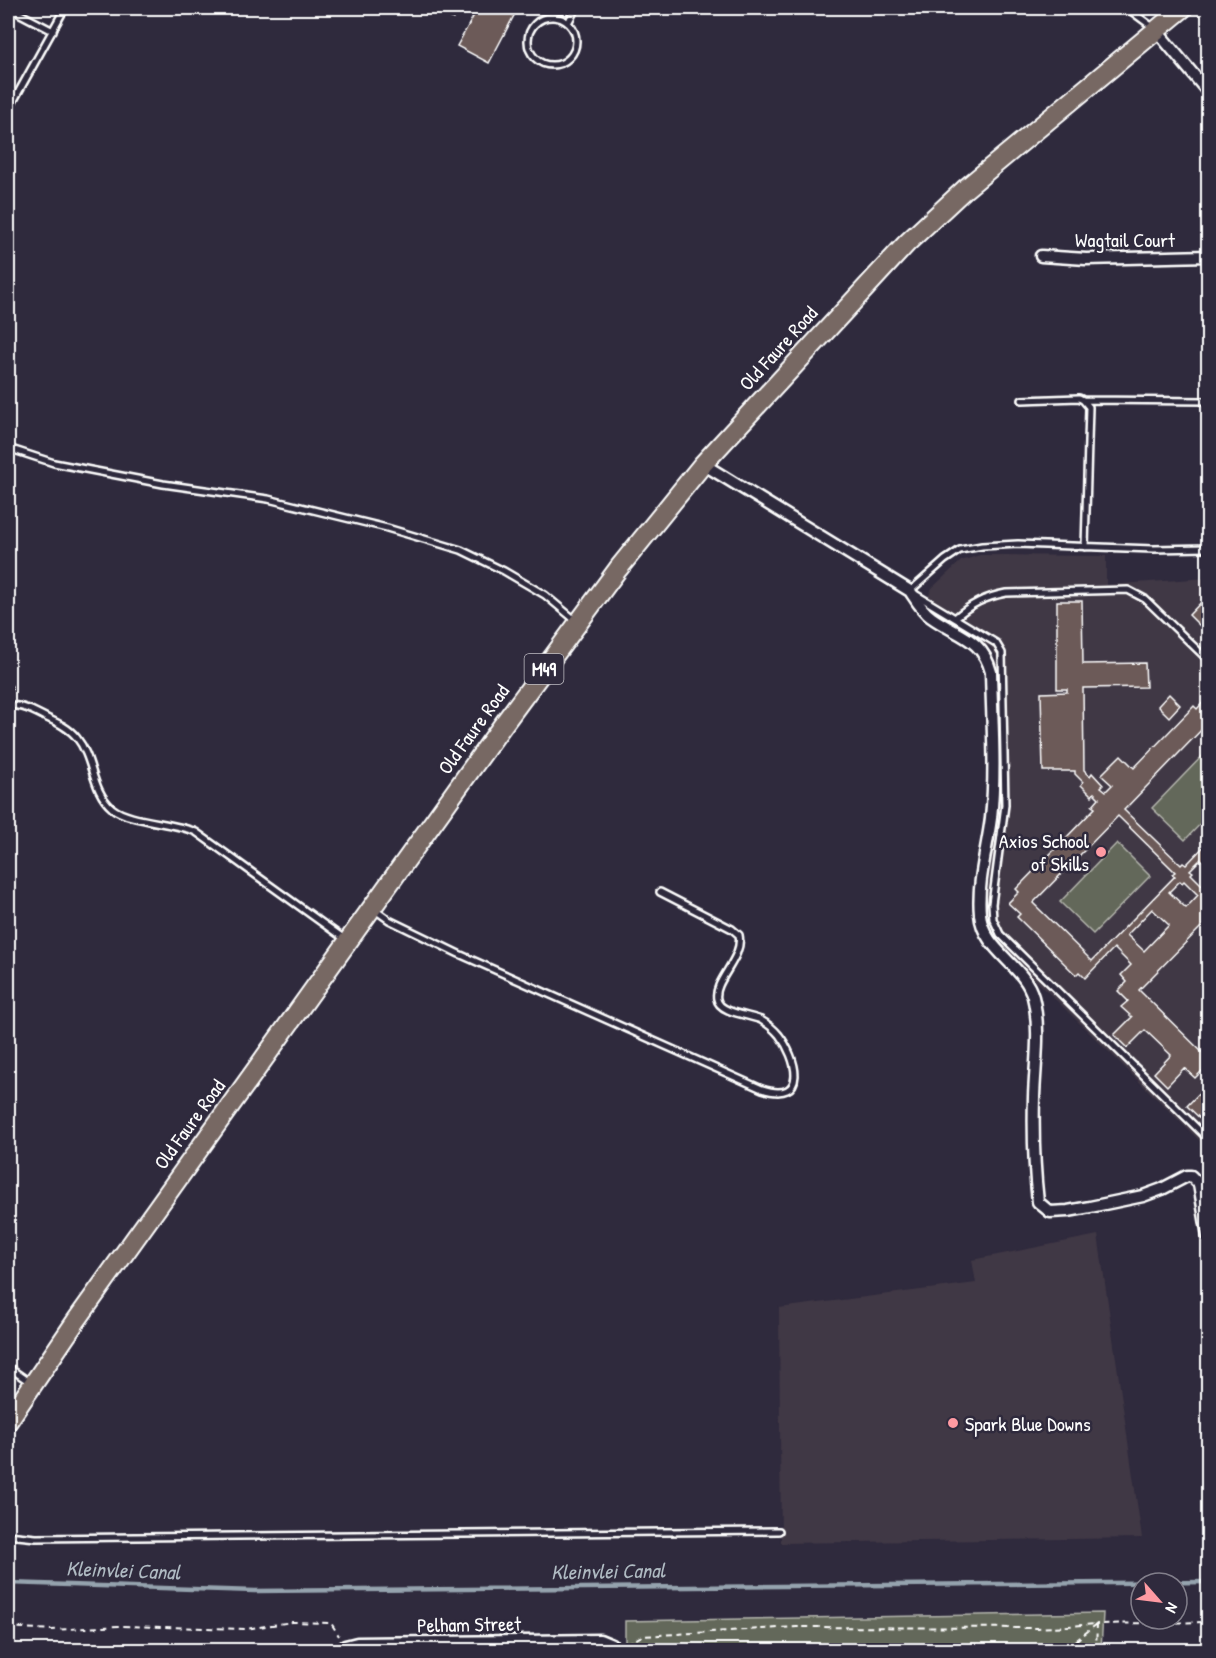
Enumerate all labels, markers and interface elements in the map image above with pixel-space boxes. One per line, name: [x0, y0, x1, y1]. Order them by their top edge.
street label: Wagtail Court: [1075, 226, 1176, 253]
street label: Old Faure Road: [733, 300, 823, 396]
road number: M49: [524, 654, 564, 684]
street label: Old Faure Road: [431, 678, 515, 780]
place label: Axios School of Skills: [999, 827, 1090, 877]
marker: Axios School of Skills: [1094, 845, 1108, 859]
street label: Old Faure Road: [147, 1073, 231, 1175]
place label: Spark Blue Downs: [965, 1410, 1091, 1437]
marker: Spark Blue Downs: [946, 1416, 960, 1430]
water label: Kleinvlei Canal: [65, 1554, 182, 1587]
water label: Kleinvlei Canal: [551, 1555, 667, 1586]
north arrow: [1129, 1571, 1189, 1631]
text: N: [1160, 1599, 1184, 1617]
street label: Pelham Street: [417, 1610, 522, 1638]

